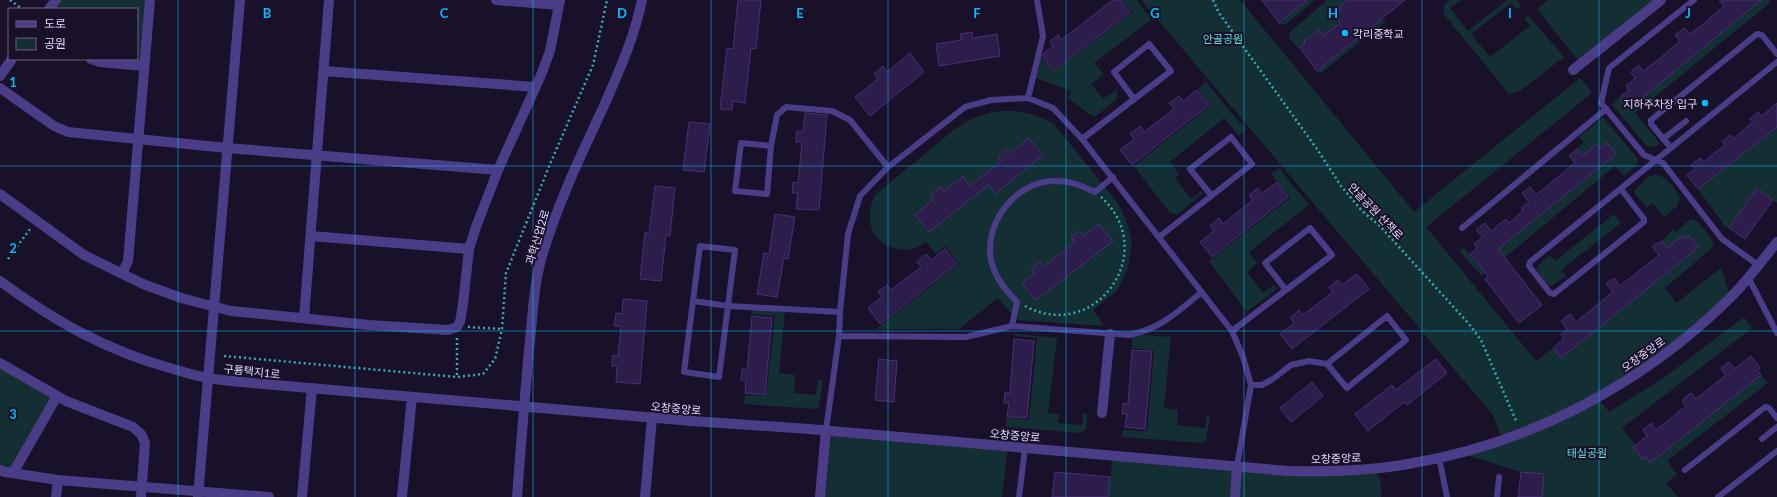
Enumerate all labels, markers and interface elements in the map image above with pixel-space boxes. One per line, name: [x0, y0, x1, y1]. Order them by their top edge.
text: B: [263, 5, 272, 21]
text: C: [440, 5, 449, 21]
text: D: [617, 5, 627, 21]
text: E: [796, 5, 804, 21]
text: F: [973, 5, 981, 21]
text: G: [1150, 5, 1160, 21]
text: H: [1328, 5, 1338, 21]
text: I: [1508, 5, 1512, 21]
text: J: [1685, 5, 1691, 21]
legend: [8, 8, 138, 60]
text: 도로: [44, 16, 66, 31]
place label: 각리중학교: [1353, 27, 1404, 40]
marker: 각리중학교: [1340, 28, 1350, 38]
park label: 안골공원: [1203, 32, 1243, 45]
text: 공원: [44, 36, 66, 51]
text: 1: [9, 74, 17, 90]
place label: 지하주차장 입구: [1623, 97, 1697, 110]
marker: 지하주차장 입구: [1700, 98, 1710, 108]
street label: 안골공원 산책로: [1346, 180, 1406, 242]
street label: 과학산업2로: [522, 208, 552, 266]
text: 2: [9, 240, 17, 256]
street label: 오창중앙로: [1619, 334, 1667, 374]
street label: 구룡택지1로: [223, 362, 281, 380]
street label: 오창중앙로: [650, 399, 702, 417]
text: 3: [9, 406, 17, 422]
street label: 오창중앙로: [989, 426, 1041, 444]
park label: 태실공원: [1567, 446, 1607, 459]
street label: 오창중앙로: [1310, 451, 1362, 465]

